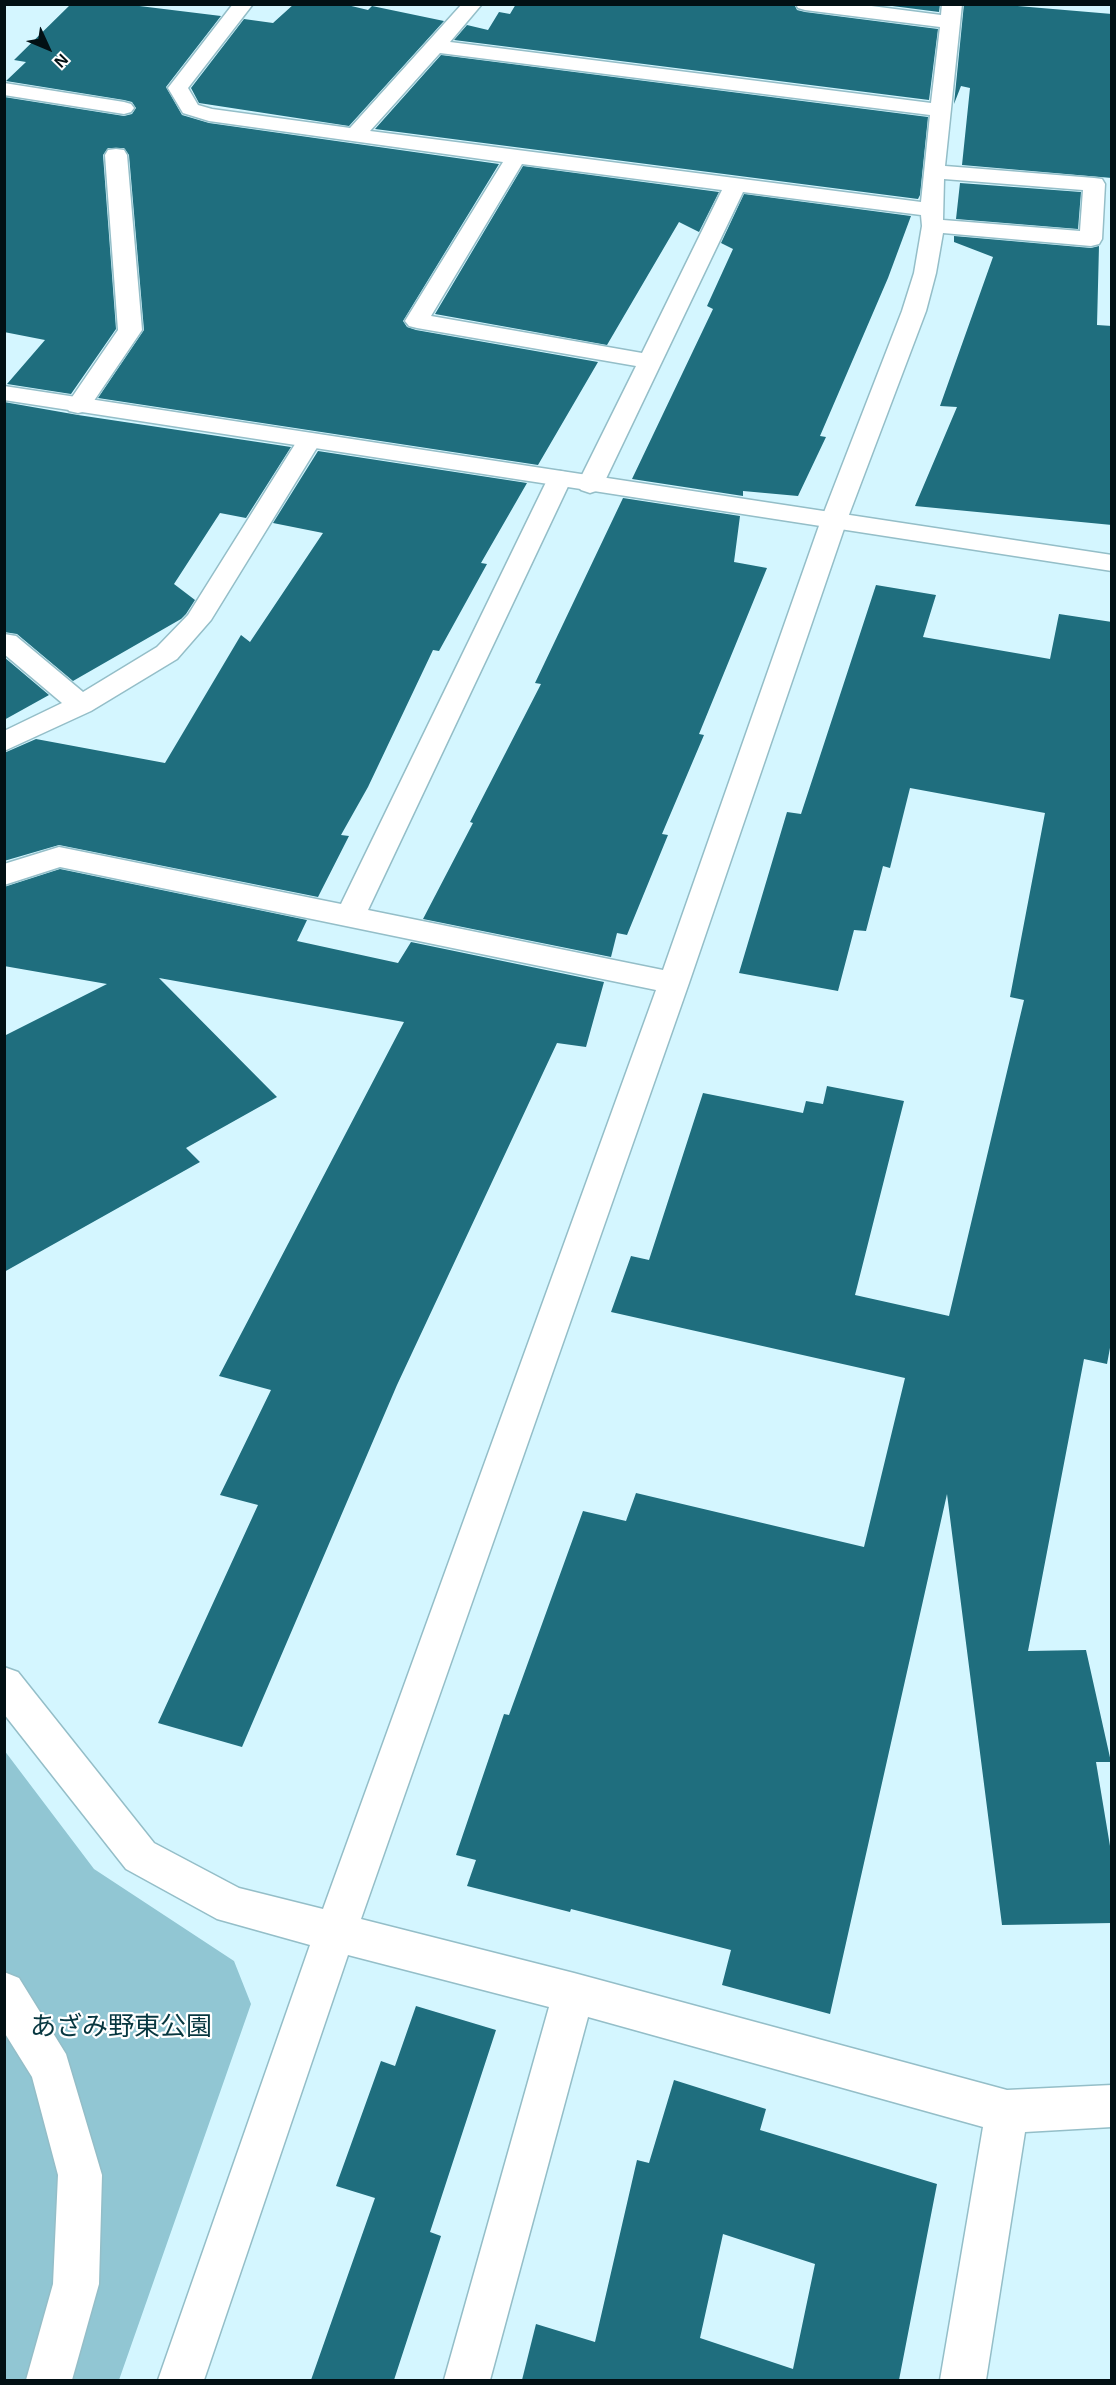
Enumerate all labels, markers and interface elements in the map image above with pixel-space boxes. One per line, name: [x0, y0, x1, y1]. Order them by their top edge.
north arrow: [18, 18, 78, 78]
text: N: [51, 51, 71, 71]
park label: あざみ野東公園: [30, 2012, 212, 2044]

